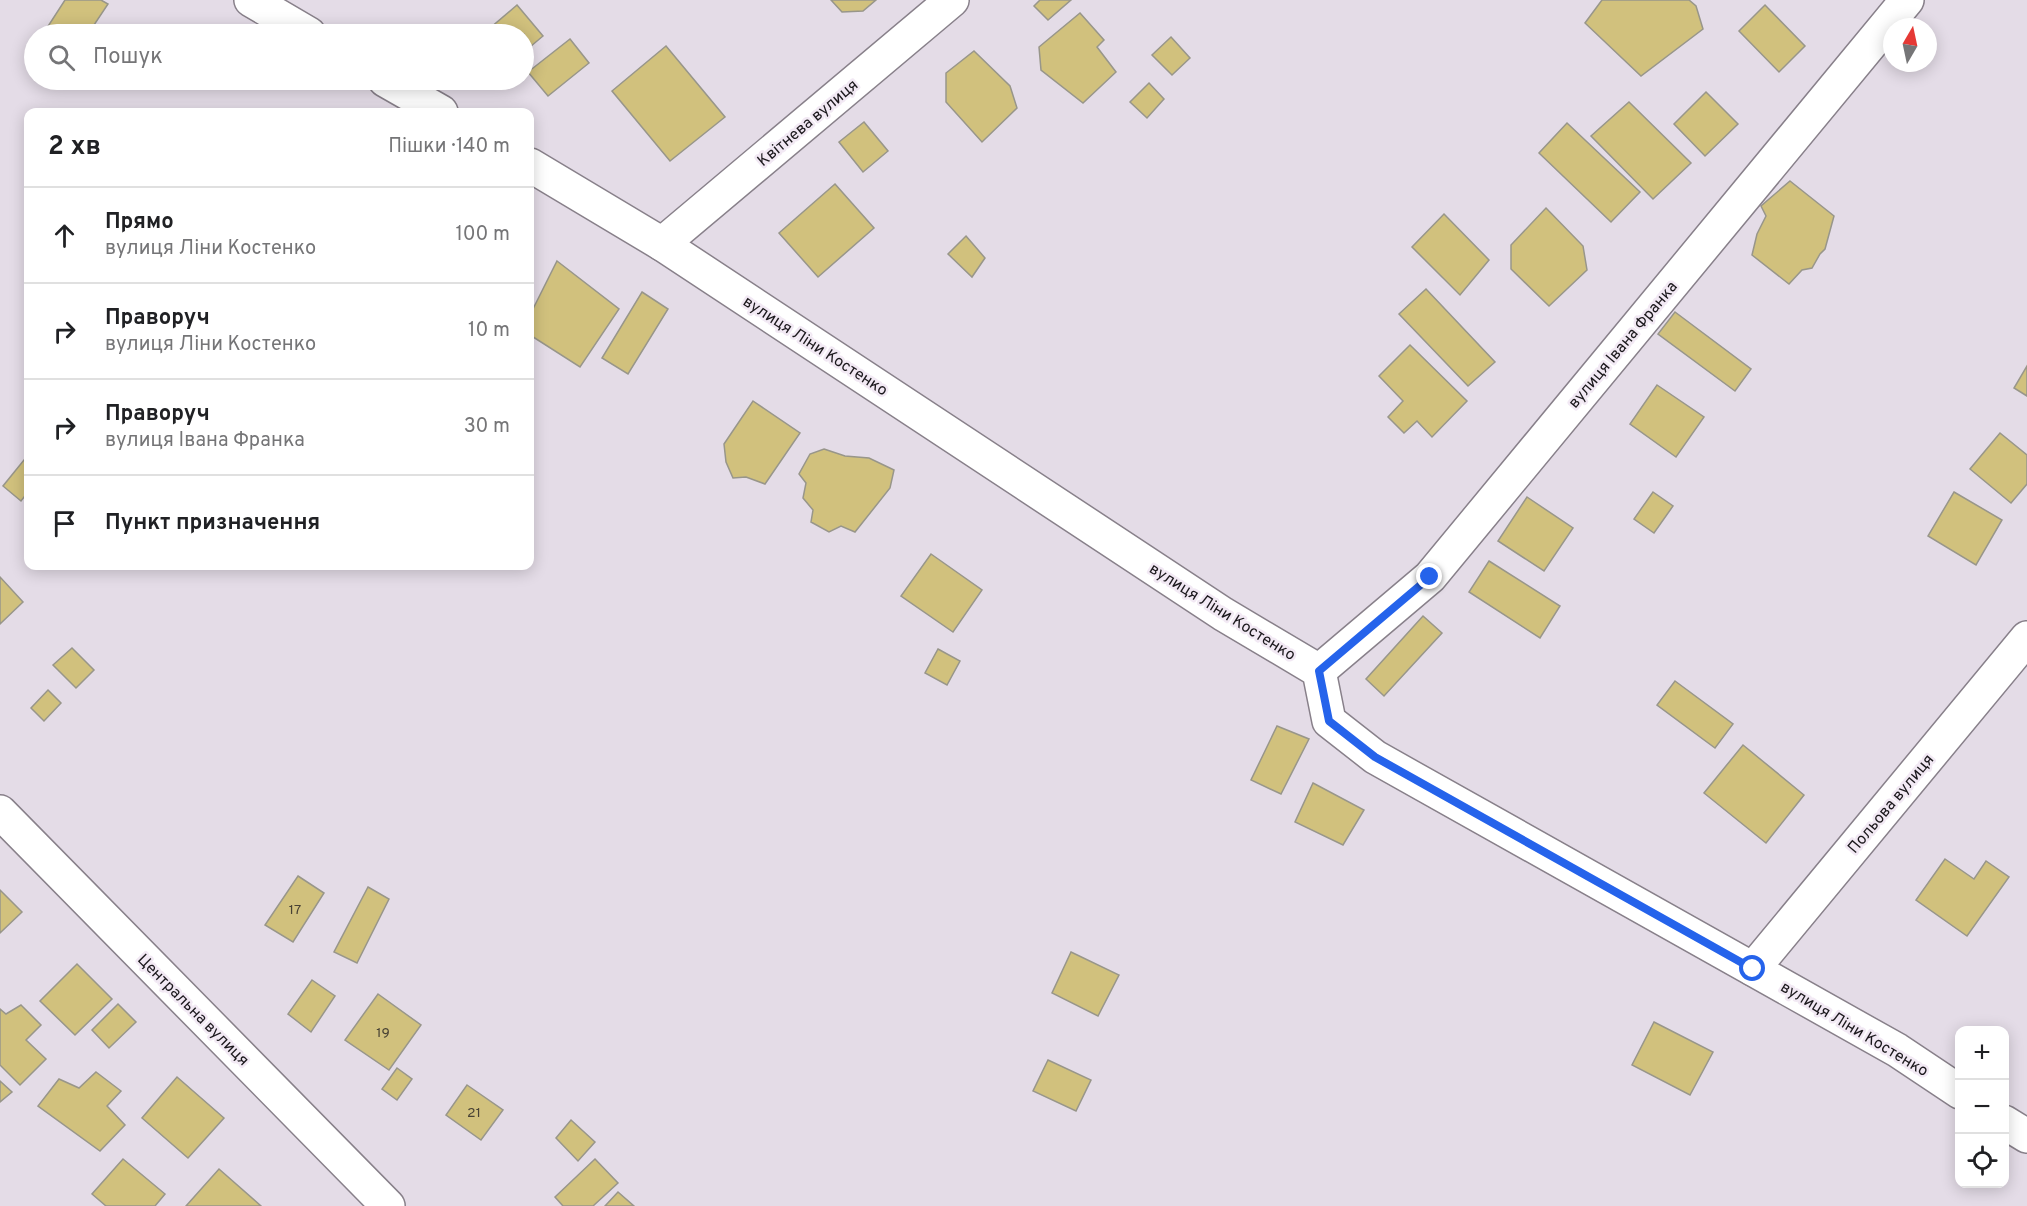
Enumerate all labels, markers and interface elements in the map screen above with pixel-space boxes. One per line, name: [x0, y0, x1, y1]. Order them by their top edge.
north arrow: [1883, 18, 1937, 72]
search box: [24, 24, 534, 90]
icon: search: [45, 41, 78, 74]
text: Пошук: [93, 44, 163, 71]
street label: Квітнева вулиця: [754, 76, 863, 171]
text: 2 хв: [48, 131, 101, 164]
text: Пішки · 140 m: [388, 134, 510, 160]
text: Прямо: [105, 209, 174, 236]
icon: ahead: [48, 219, 81, 252]
text: 100 m: [455, 222, 510, 248]
text: вулиця Ліни Костенко: [105, 236, 316, 262]
street label: вулиця Івана Франка: [1564, 278, 1683, 413]
street label: вулиця Ліни Костенко: [739, 292, 891, 401]
text: Праворуч: [105, 305, 210, 332]
icon: right: [48, 315, 81, 348]
text: 10 m: [468, 318, 510, 344]
text: вулиця Ліни Костенко: [105, 332, 316, 358]
text: Праворуч: [105, 401, 210, 428]
icon: right: [48, 411, 81, 444]
text: 30 m: [464, 414, 510, 440]
text: вулиця Івана Франка: [105, 428, 305, 454]
icon: arrive: [48, 507, 81, 540]
text: Пункт призначення: [105, 510, 320, 537]
street label: вулиця Ліни Костенко: [1145, 559, 1299, 666]
route end: [1416, 563, 1442, 589]
street label: Польова вулиця: [1844, 750, 1939, 858]
house number: 17: [289, 902, 301, 919]
street label: Центральна вулиця: [132, 950, 253, 1071]
route start: [1739, 955, 1765, 981]
street label: вулиця Ліни Костенко: [1776, 978, 1932, 1082]
house number: 19: [376, 1025, 390, 1042]
map controls: [1955, 1026, 2009, 1188]
button: +: [1955, 1026, 2009, 1080]
button: −: [1955, 1080, 2009, 1134]
house number: 21: [467, 1105, 481, 1122]
button: locate: [1955, 1134, 2009, 1188]

